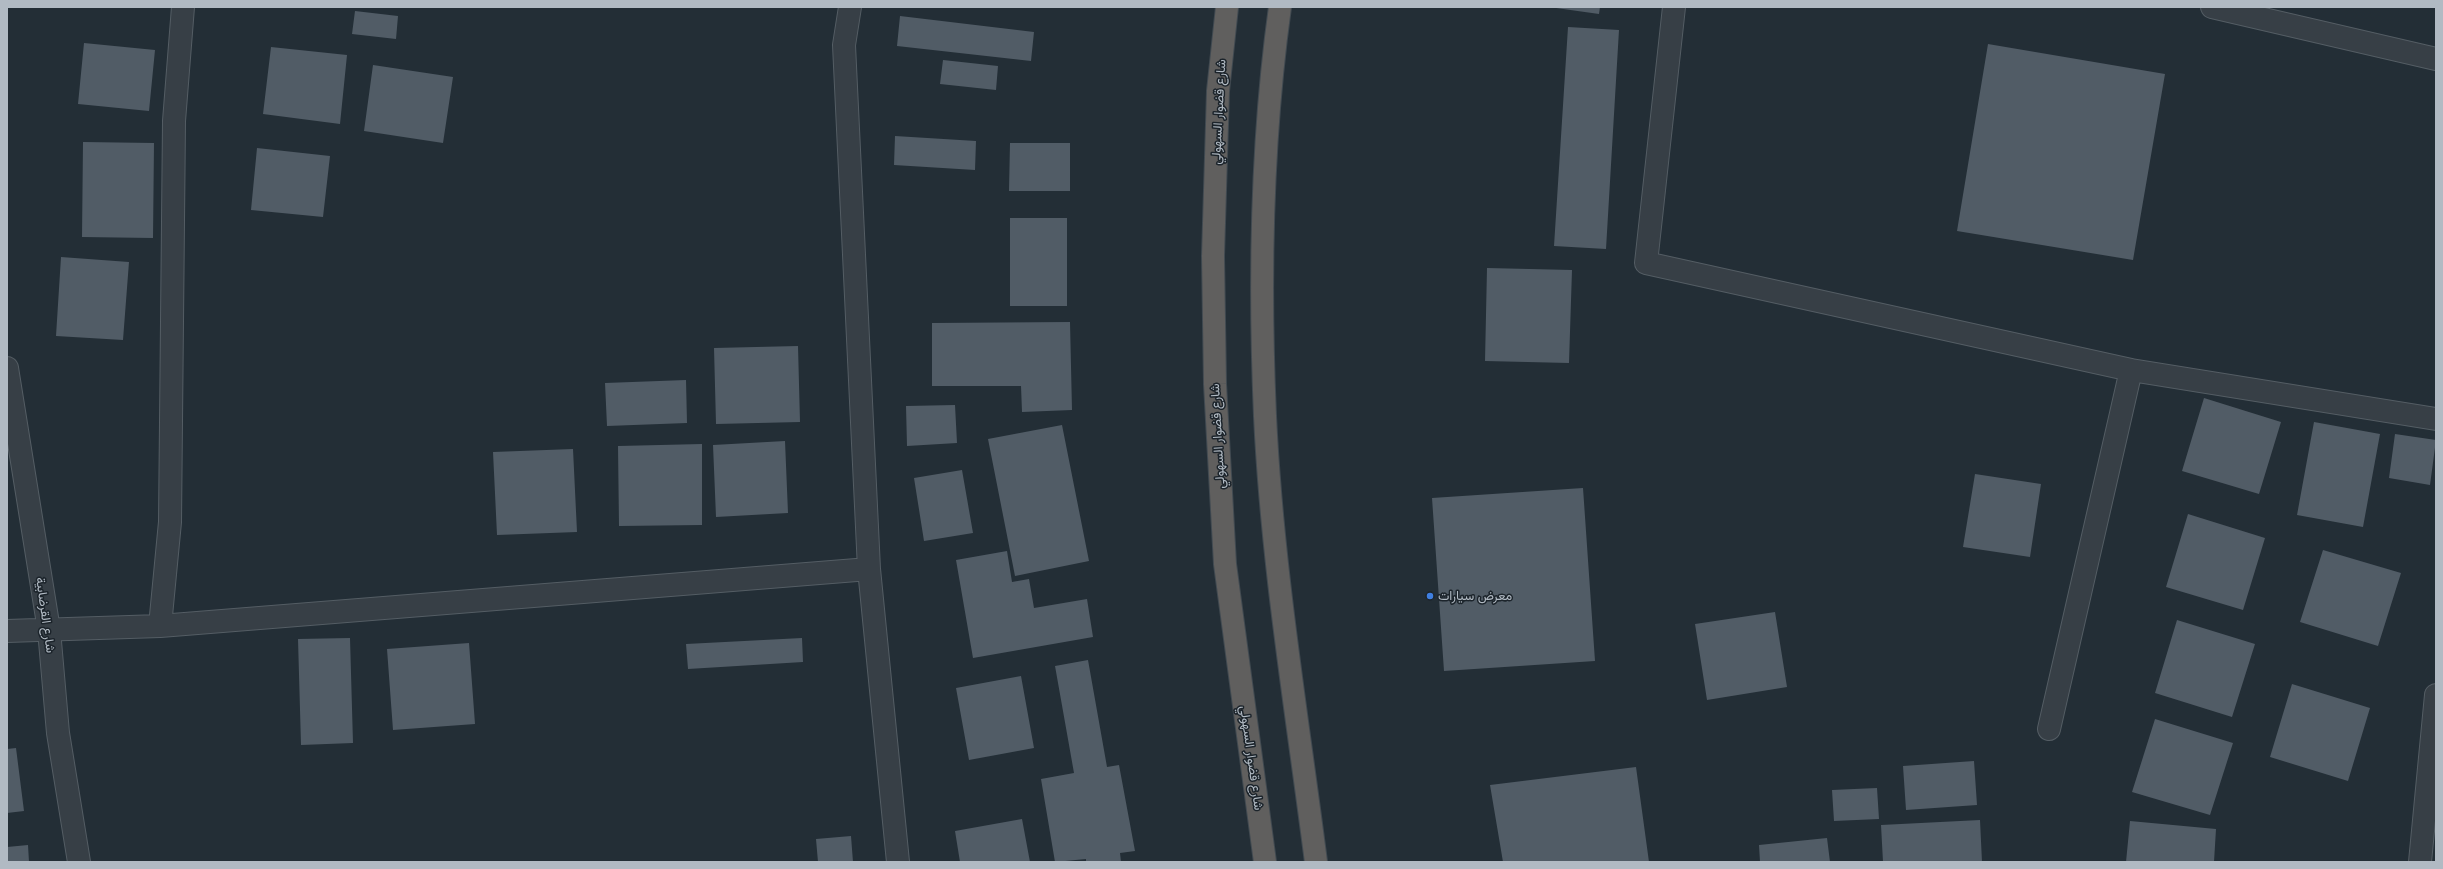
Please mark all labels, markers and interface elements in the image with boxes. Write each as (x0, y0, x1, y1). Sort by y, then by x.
street label: شارع قضوار السهولي (1208, 59, 1230, 165)
street label: شارع قضوار السهولي (1207, 383, 1229, 489)
street label: شارع القرضابية (32, 576, 58, 654)
place label: معرض سيارات (1438, 588, 1512, 604)
marker: معرض سيارات (1425, 591, 1435, 601)
street label: شارع قضوار السهولي (1236, 705, 1266, 811)

